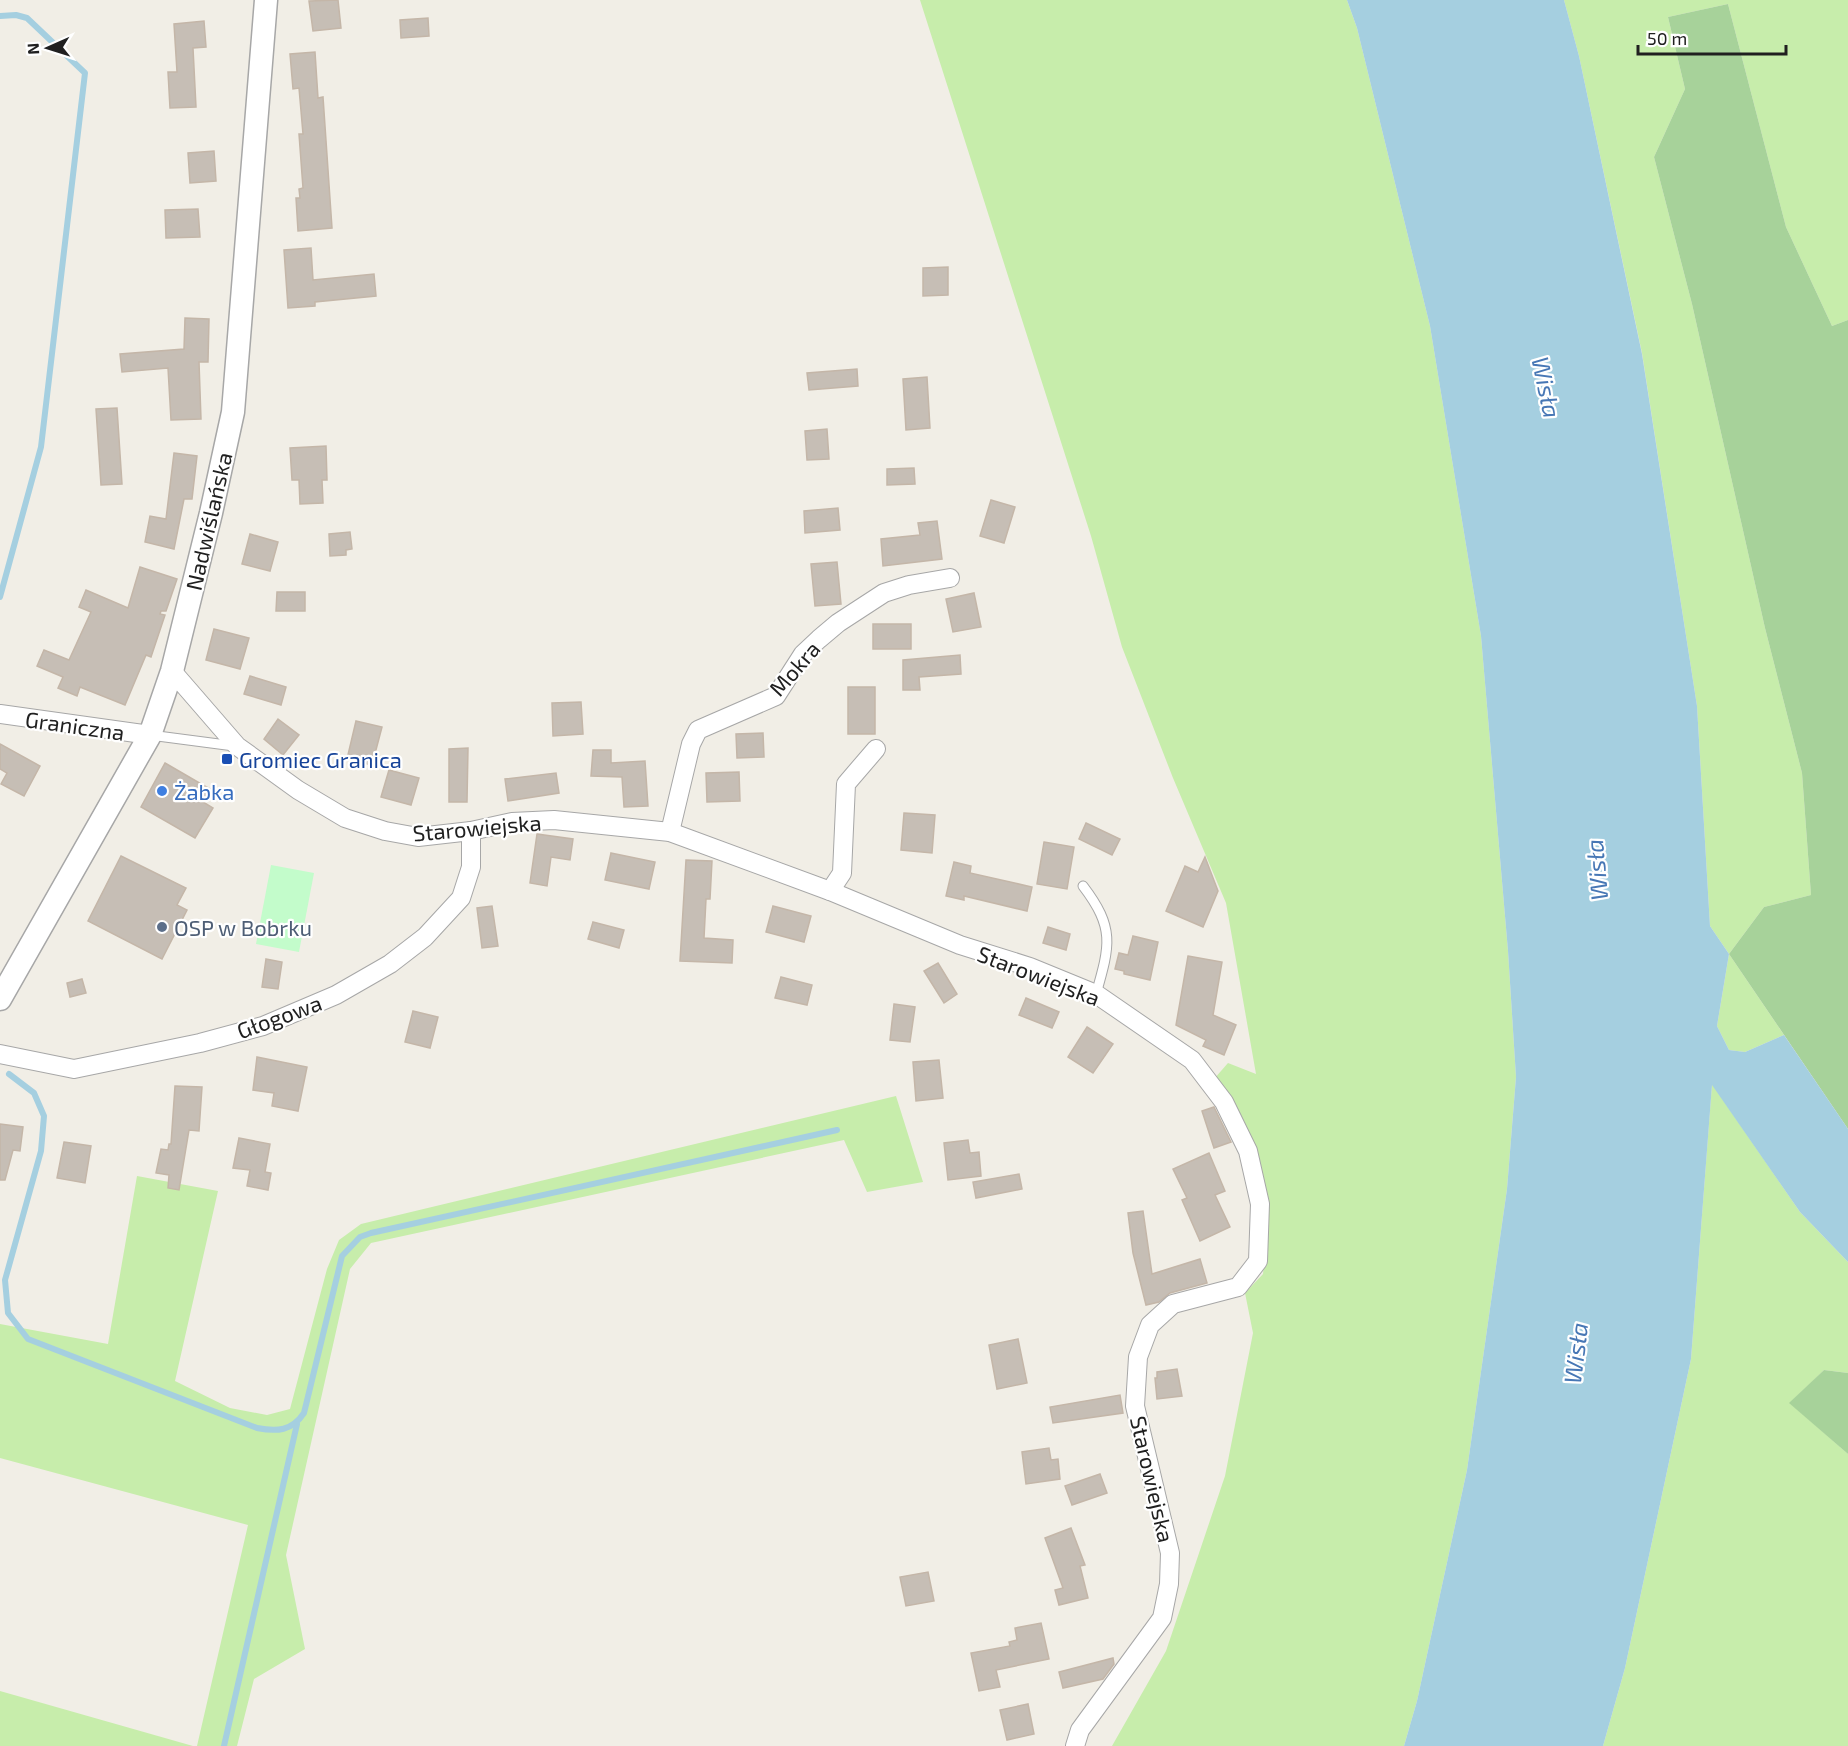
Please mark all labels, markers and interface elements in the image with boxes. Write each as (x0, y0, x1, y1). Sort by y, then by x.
north arrow (18, 18, 78, 78)
scale bar (1638, 18, 1786, 56)
text: 50 m (1647, 27, 1687, 49)
text: N (23, 43, 42, 55)
water label: Wisła (1526, 354, 1568, 420)
street label: Nadwiślańska (179, 449, 237, 593)
street label: Mokra (763, 635, 825, 701)
street label: Graniczna (24, 705, 126, 745)
place label: Gromiec Granica (239, 746, 402, 772)
marker: Gromiec Granica (220, 752, 234, 766)
place label: Żabka (174, 778, 234, 804)
marker: Żabka (155, 784, 169, 798)
street label: Starowiejska (412, 808, 542, 847)
water label: Wisła (1579, 838, 1613, 902)
place label: OSP w Bobrku (174, 914, 312, 940)
marker: OSP w Bobrku (155, 920, 169, 934)
street label: Starowiejska (974, 940, 1104, 1011)
street label: Głogowa (233, 989, 325, 1043)
water label: Wisła (1557, 1321, 1593, 1385)
street label: Starowiejska (1125, 1413, 1180, 1545)

